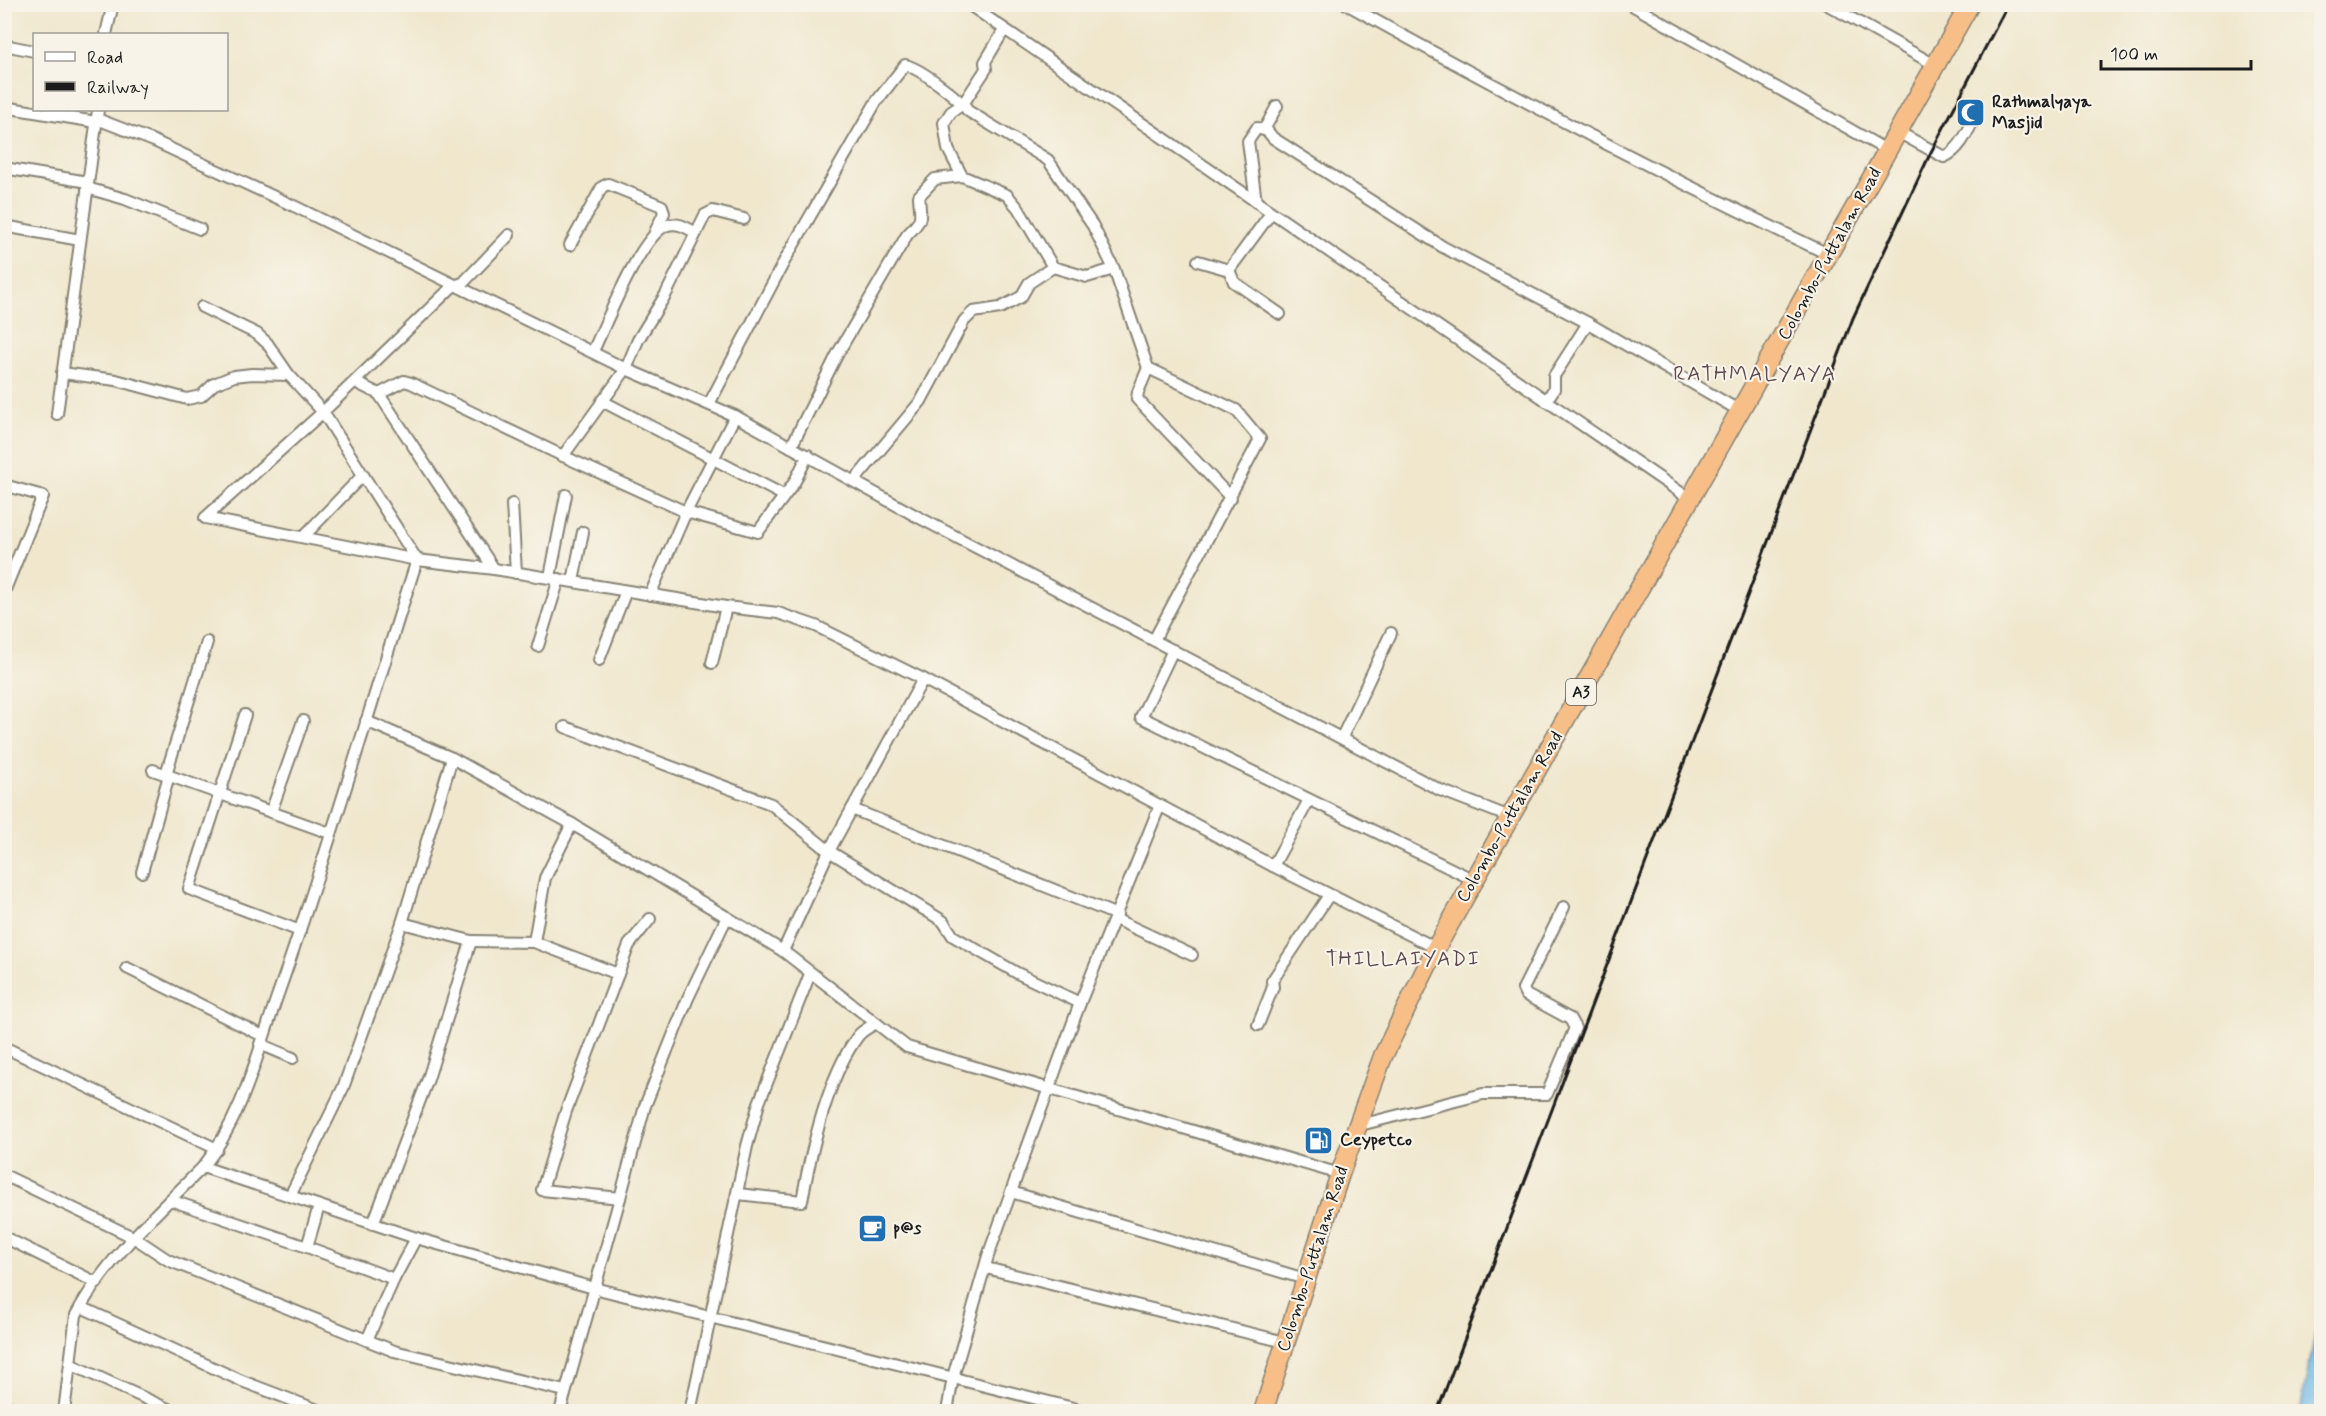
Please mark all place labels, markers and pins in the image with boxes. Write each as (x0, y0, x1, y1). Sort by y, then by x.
place label: Rathmalyaya Masjid (1992, 90, 2093, 135)
mosque icon: Rathmalyaya Masjid (1955, 96, 1987, 128)
fuel station icon: Ceypetco (1303, 1124, 1335, 1156)
place label: Ceypetco (1340, 1128, 1412, 1152)
cafe icon: p@s (856, 1212, 888, 1244)
place label: p@s (893, 1216, 921, 1240)

